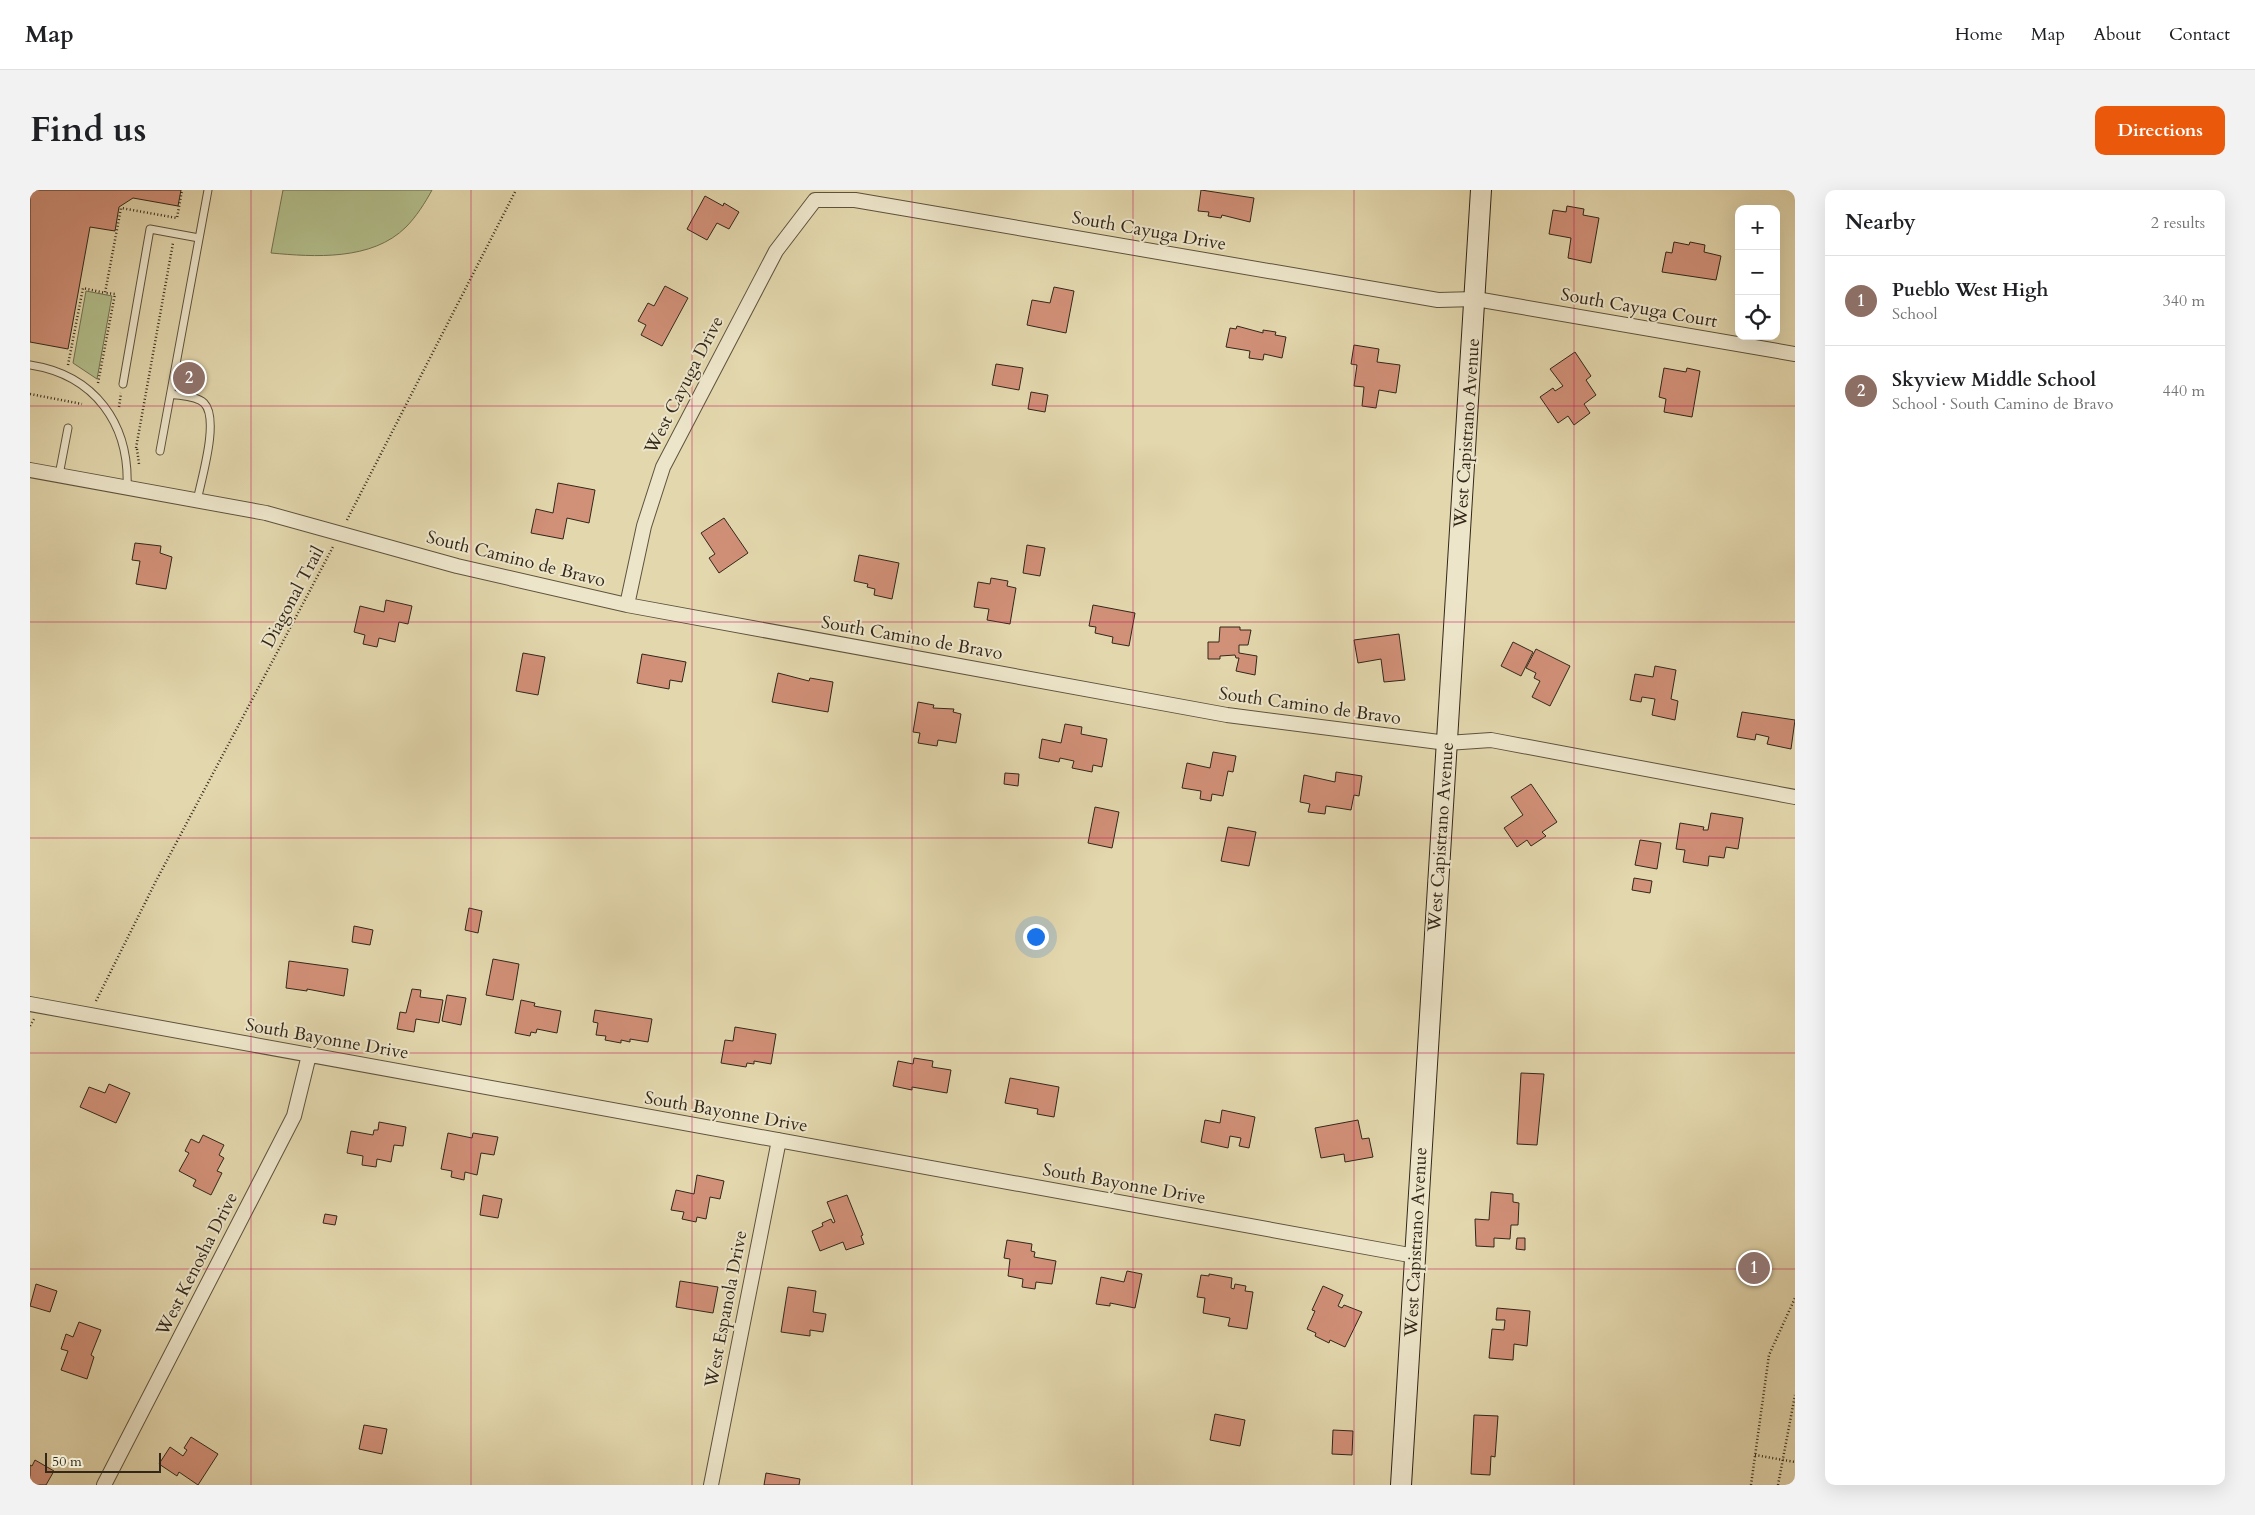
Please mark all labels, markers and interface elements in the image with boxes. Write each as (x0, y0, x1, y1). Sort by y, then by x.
text: Map (25, 18, 74, 51)
text: Home (1955, 22, 2003, 47)
text: Map (2031, 22, 2065, 47)
text: About (2093, 22, 2141, 47)
text: Contact (2169, 22, 2230, 47)
text: Find us (30, 106, 146, 154)
button: Directions (2095, 106, 2225, 155)
street label: South Cayuga Drive (1070, 205, 1228, 257)
map controls (1735, 205, 1780, 340)
button: + (1735, 205, 1780, 250)
text: Nearby (1845, 208, 1916, 237)
text: 2 results (2151, 212, 2205, 234)
button: − (1735, 250, 1780, 295)
text: Pueblo West High (1892, 277, 2048, 303)
street label: South Cayuga Court (1559, 282, 1719, 334)
text: 1 (1857, 290, 1865, 312)
text: 340 m (2163, 290, 2205, 312)
button: locate (1735, 295, 1780, 340)
text: School (1892, 303, 1937, 325)
street label: West Cayuga Drive (638, 312, 730, 459)
street label: West Capistrano Avenue (1448, 337, 1486, 530)
pin: 2 (173, 359, 205, 397)
text: Skyview Middle School (1892, 367, 2096, 393)
text: 2 (1857, 380, 1865, 402)
text: 440 m (2163, 380, 2205, 402)
text: School · South Camino de Bravo (1892, 393, 2113, 415)
street label: South Camino de Bravo (424, 525, 608, 593)
street label: Diagonal Trail (256, 541, 330, 652)
street label: South Camino de Bravo (819, 610, 1005, 666)
street label: South Camino de Bravo (1217, 681, 1403, 731)
street label: West Capistrano Avenue (1422, 741, 1460, 934)
your location (1023, 924, 1049, 950)
street label: South Bayonne Drive (243, 1012, 411, 1066)
street label: South Bayonne Drive (642, 1085, 810, 1139)
street label: West Capistrano Avenue (1398, 1146, 1433, 1339)
street label: South Bayonne Drive (1040, 1157, 1208, 1211)
street label: West Kenosha Drive (150, 1188, 244, 1341)
street label: West Espanola Drive (698, 1228, 754, 1391)
pin: 1 (1738, 1249, 1770, 1287)
scale bar (45, 1450, 161, 1473)
text: 50 m (52, 1452, 82, 1471)

